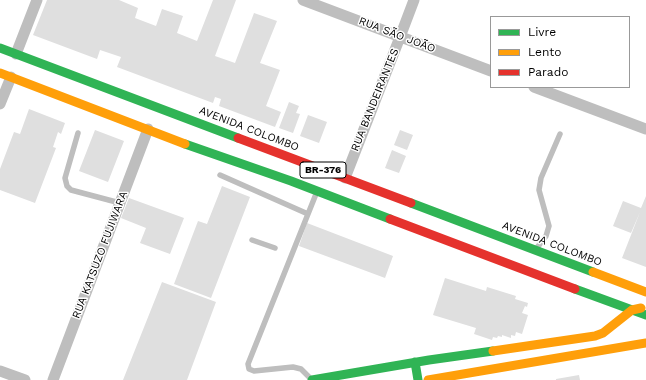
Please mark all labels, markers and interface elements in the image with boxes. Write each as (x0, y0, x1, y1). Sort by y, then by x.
street label: RUA SÃO JOÃO (357, 14, 437, 56)
legend (490, 16, 630, 88)
text: Livre (528, 25, 556, 39)
text: Lento (528, 45, 562, 59)
street label: RUA BANDEIRANTES (348, 47, 402, 153)
text: Parado (528, 65, 568, 79)
street label: AVENIDA COLOMBO (197, 104, 301, 154)
road number: BR-376 (300, 162, 346, 178)
street label: RUA KATSUZO FUJIWARA (70, 190, 130, 320)
street label: AVENIDA COLOMBO (500, 219, 604, 269)

